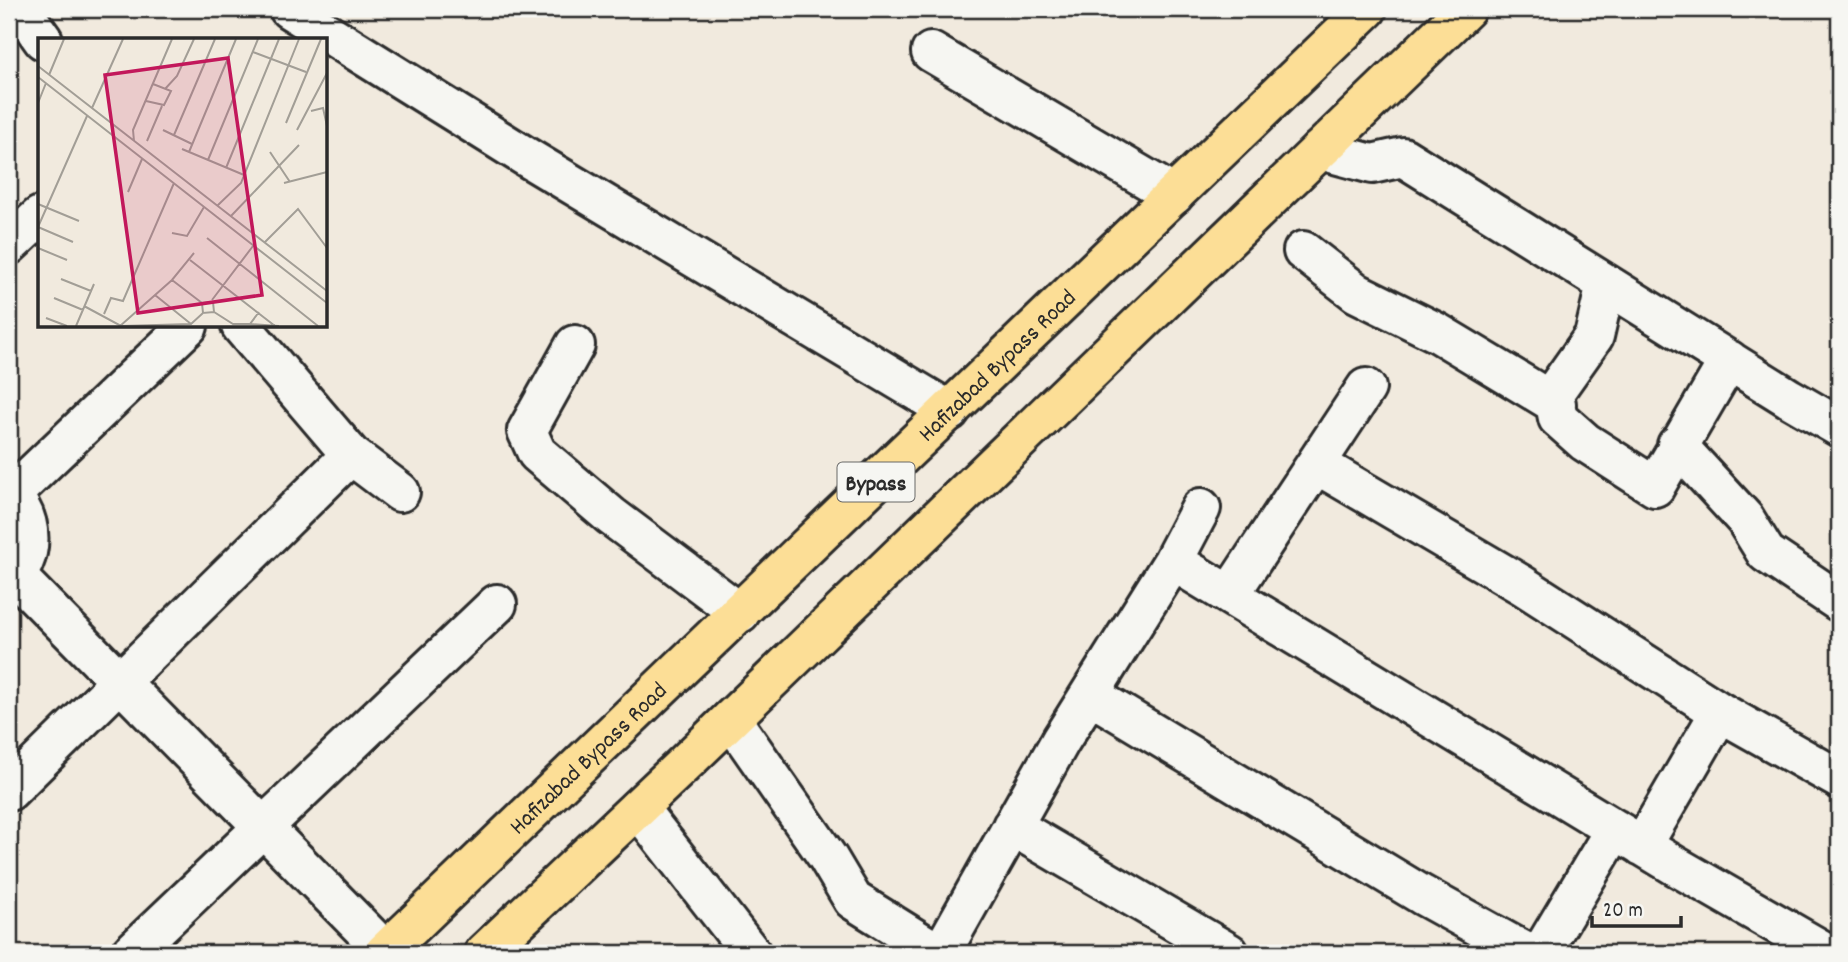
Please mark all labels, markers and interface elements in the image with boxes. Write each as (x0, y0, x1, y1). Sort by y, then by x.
inset map (38, 38, 327, 327)
street label: Hafizabad Bypass Road (912, 283, 1085, 451)
road number: Bypass (838, 462, 914, 502)
street label: Hafizabad Bypass Road (503, 676, 676, 844)
scale bar (1592, 885, 1682, 929)
text: 20 m (1603, 897, 1643, 927)

